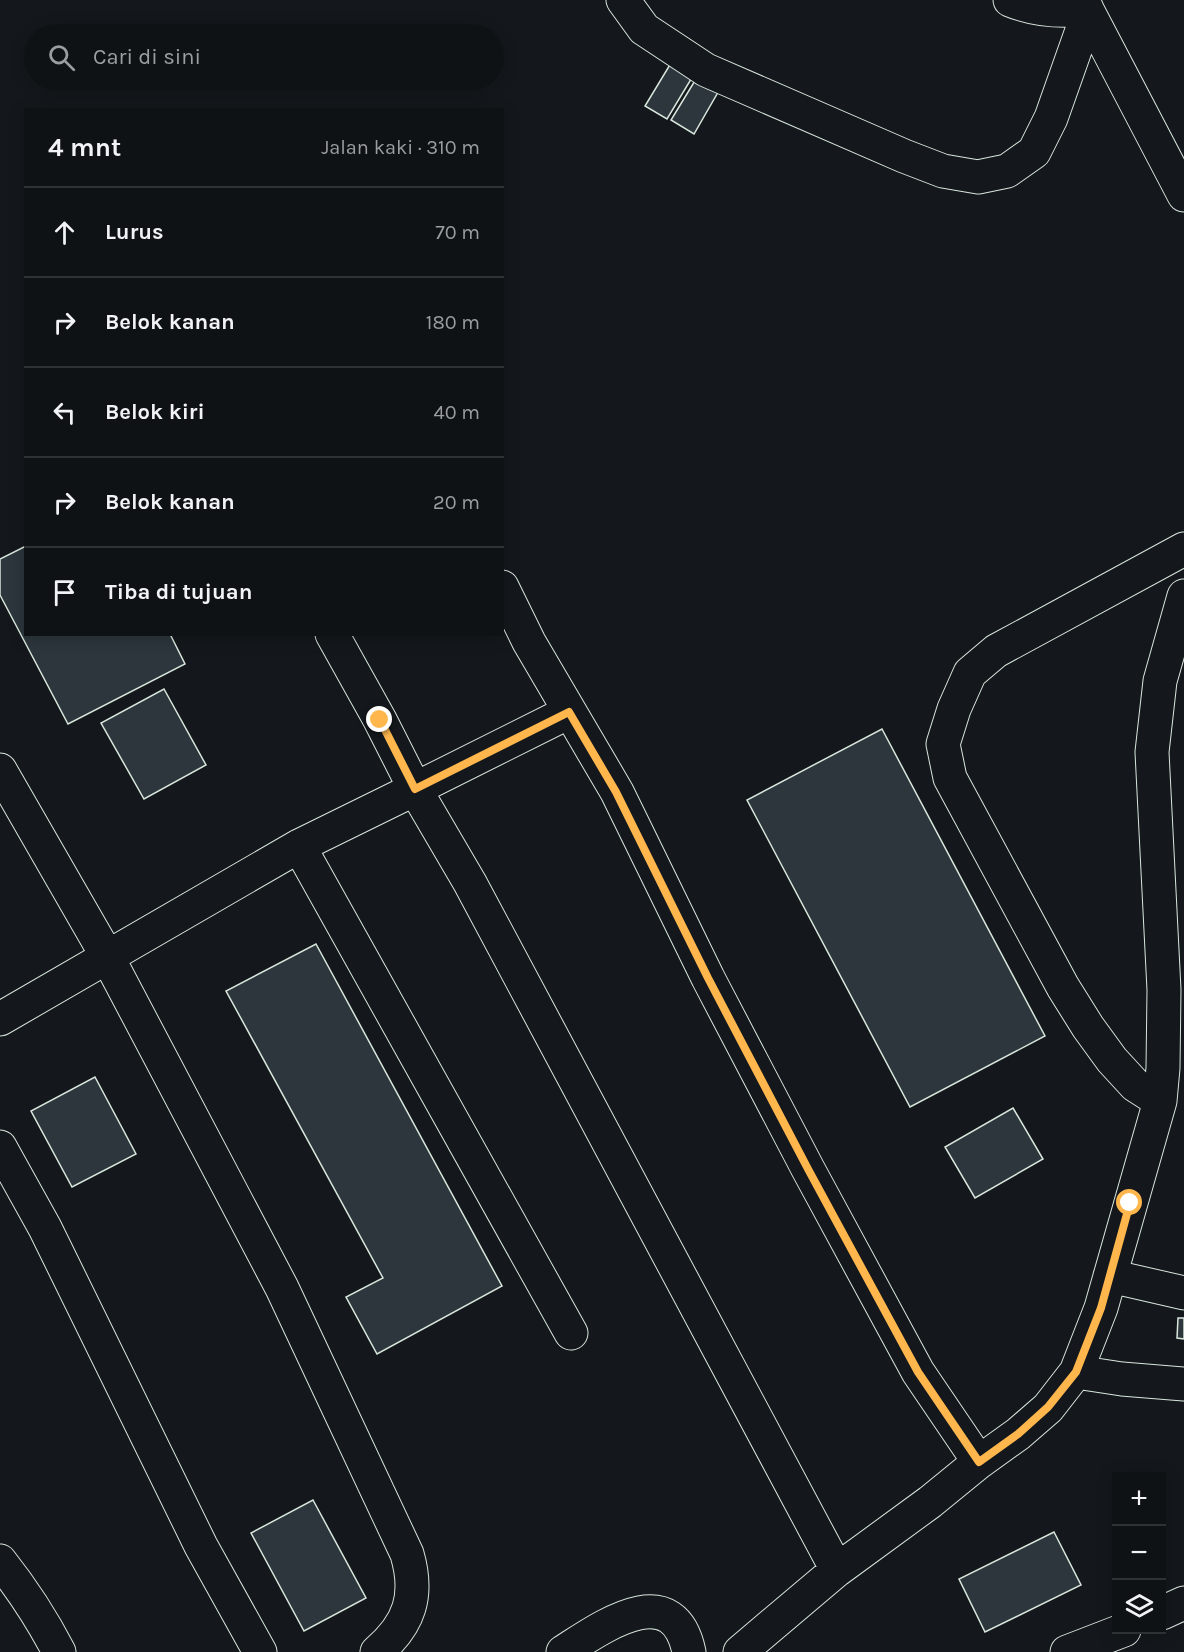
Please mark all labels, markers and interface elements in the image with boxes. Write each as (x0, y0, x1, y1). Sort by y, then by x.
search box (24, 24, 504, 90)
icon: search (45, 41, 78, 74)
text: Cari di sini (93, 44, 201, 70)
text: 4 mnt (48, 132, 121, 163)
text: Jalan kaki · 310 m (321, 136, 480, 159)
icon: ahead (48, 216, 81, 249)
text: Lurus (105, 219, 164, 245)
text: 70 m (435, 221, 480, 244)
icon: right (48, 306, 81, 339)
text: Belok kanan (105, 309, 235, 335)
text: 180 m (426, 311, 480, 334)
icon: left (48, 396, 81, 429)
text: Belok kiri (105, 399, 205, 425)
text: 40 m (434, 401, 480, 424)
icon: right (48, 486, 81, 519)
text: Belok kanan (105, 489, 235, 515)
text: 20 m (433, 491, 480, 514)
icon: arrive (48, 576, 81, 609)
text: Tiba di tujuan (105, 579, 252, 605)
route end (366, 706, 392, 732)
route start (1116, 1189, 1142, 1215)
map controls (1112, 1472, 1166, 1634)
button: + (1112, 1472, 1166, 1526)
button: − (1112, 1526, 1166, 1580)
button: layers (1112, 1580, 1166, 1634)

